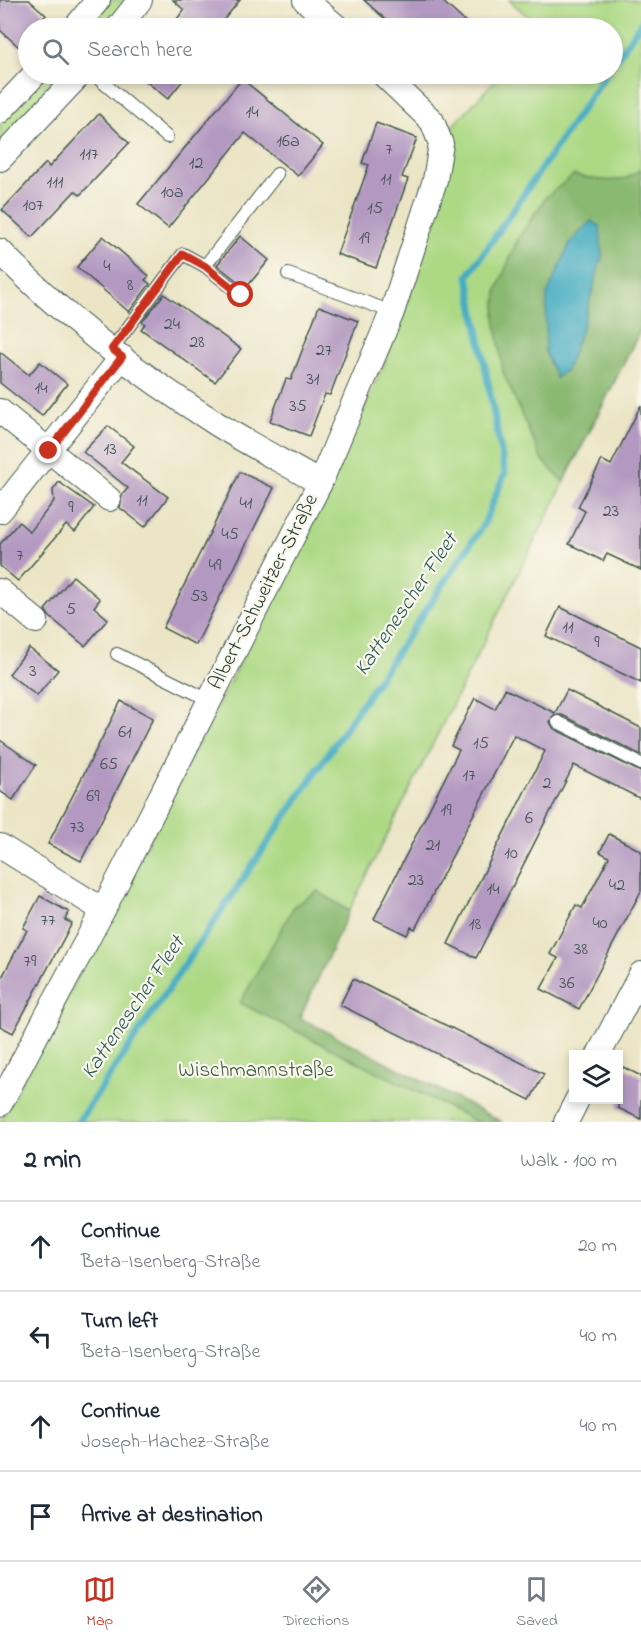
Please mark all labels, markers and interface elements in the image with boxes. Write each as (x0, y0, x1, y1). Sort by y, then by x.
search box (18, 18, 623, 84)
icon: search (39, 35, 72, 68)
text: Search here (87, 35, 192, 67)
house number: 14 (245, 100, 259, 126)
house number: 16a (276, 129, 300, 155)
house number: 7 (385, 137, 393, 163)
house number: 117 (80, 142, 99, 168)
house number: 12 (189, 151, 203, 177)
house number: 11 (380, 167, 392, 193)
house number: 111 (46, 170, 64, 196)
house number: 10a (160, 180, 184, 206)
house number: 107 (23, 193, 44, 219)
house number: 15 (367, 196, 383, 222)
house number: 19 (358, 226, 370, 252)
house number: 4 (103, 254, 111, 280)
house number: 8 (127, 273, 134, 299)
route start (227, 281, 253, 307)
house number: 24 (164, 312, 181, 338)
house number: 28 (189, 330, 205, 356)
house number: 27 (316, 338, 333, 364)
house number: 31 (306, 367, 320, 393)
house number: 14 (34, 376, 48, 402)
house number: 35 (289, 394, 307, 420)
route end (35, 437, 61, 463)
house number: 13 (103, 437, 117, 463)
house number: 11 (136, 488, 148, 514)
street label: Albert-Schweitzer-Straße (201, 488, 327, 695)
house number: 41 (239, 491, 253, 517)
house number: 9 (68, 495, 74, 521)
house number: 23 (603, 499, 619, 525)
house number: 45 (221, 522, 239, 548)
water label: Kattenescher Fleet (347, 525, 468, 683)
house number: 7 (16, 543, 24, 569)
house number: 49 (209, 553, 222, 579)
house number: 53 (190, 584, 208, 610)
house number: 5 (66, 597, 76, 623)
house number: 11 (562, 615, 574, 641)
house number: 9 (594, 630, 600, 656)
house number: 3 (29, 659, 37, 685)
house number: 61 (118, 720, 132, 746)
house number: 15 (473, 731, 489, 757)
house number: 65 (100, 752, 118, 778)
house number: 17 (462, 763, 476, 789)
house number: 2 (543, 771, 552, 797)
house number: 69 (86, 784, 100, 810)
house number: 19 (440, 798, 452, 824)
house number: 6 (525, 806, 533, 832)
house number: 73 (70, 815, 84, 841)
house number: 21 (426, 833, 441, 859)
house number: 10 (504, 841, 518, 867)
house number: 23 (408, 868, 424, 894)
house number: 42 (609, 873, 625, 899)
house number: 14 (486, 877, 500, 903)
house number: 77 (41, 908, 56, 934)
house number: 40 (592, 911, 608, 937)
house number: 18 (469, 912, 481, 938)
water label: Kattenescher Fleet (74, 928, 195, 1086)
house number: 38 (574, 937, 588, 963)
house number: 79 (24, 949, 37, 975)
house number: 36 (559, 971, 575, 997)
map controls (569, 1050, 623, 1104)
button: layers (569, 1050, 623, 1104)
park label: Wischmannstraße (178, 1056, 334, 1086)
text: 2 min (24, 1142, 81, 1180)
text: Walk · 100 m (520, 1147, 617, 1176)
text: Continue (81, 1216, 160, 1248)
icon: ahead (24, 1230, 57, 1263)
text: 20 m (578, 1232, 617, 1261)
text: Beta-Isenberg-Straße (81, 1248, 260, 1277)
text: Turn left (81, 1306, 158, 1338)
icon: left (24, 1320, 57, 1353)
text: 40 m (580, 1322, 617, 1351)
text: Beta-Isenberg-Straße (81, 1338, 260, 1367)
text: Continue (81, 1396, 160, 1428)
icon: ahead (24, 1410, 57, 1443)
text: 40 m (580, 1412, 617, 1441)
text: Joseph-Hachez-Straße (81, 1428, 269, 1457)
icon: arrive (24, 1500, 57, 1533)
text: Arrive at destination (81, 1500, 263, 1532)
tab: Map (83, 1573, 116, 1633)
tab: Directions (283, 1573, 349, 1633)
tab: Saved (516, 1573, 558, 1633)

